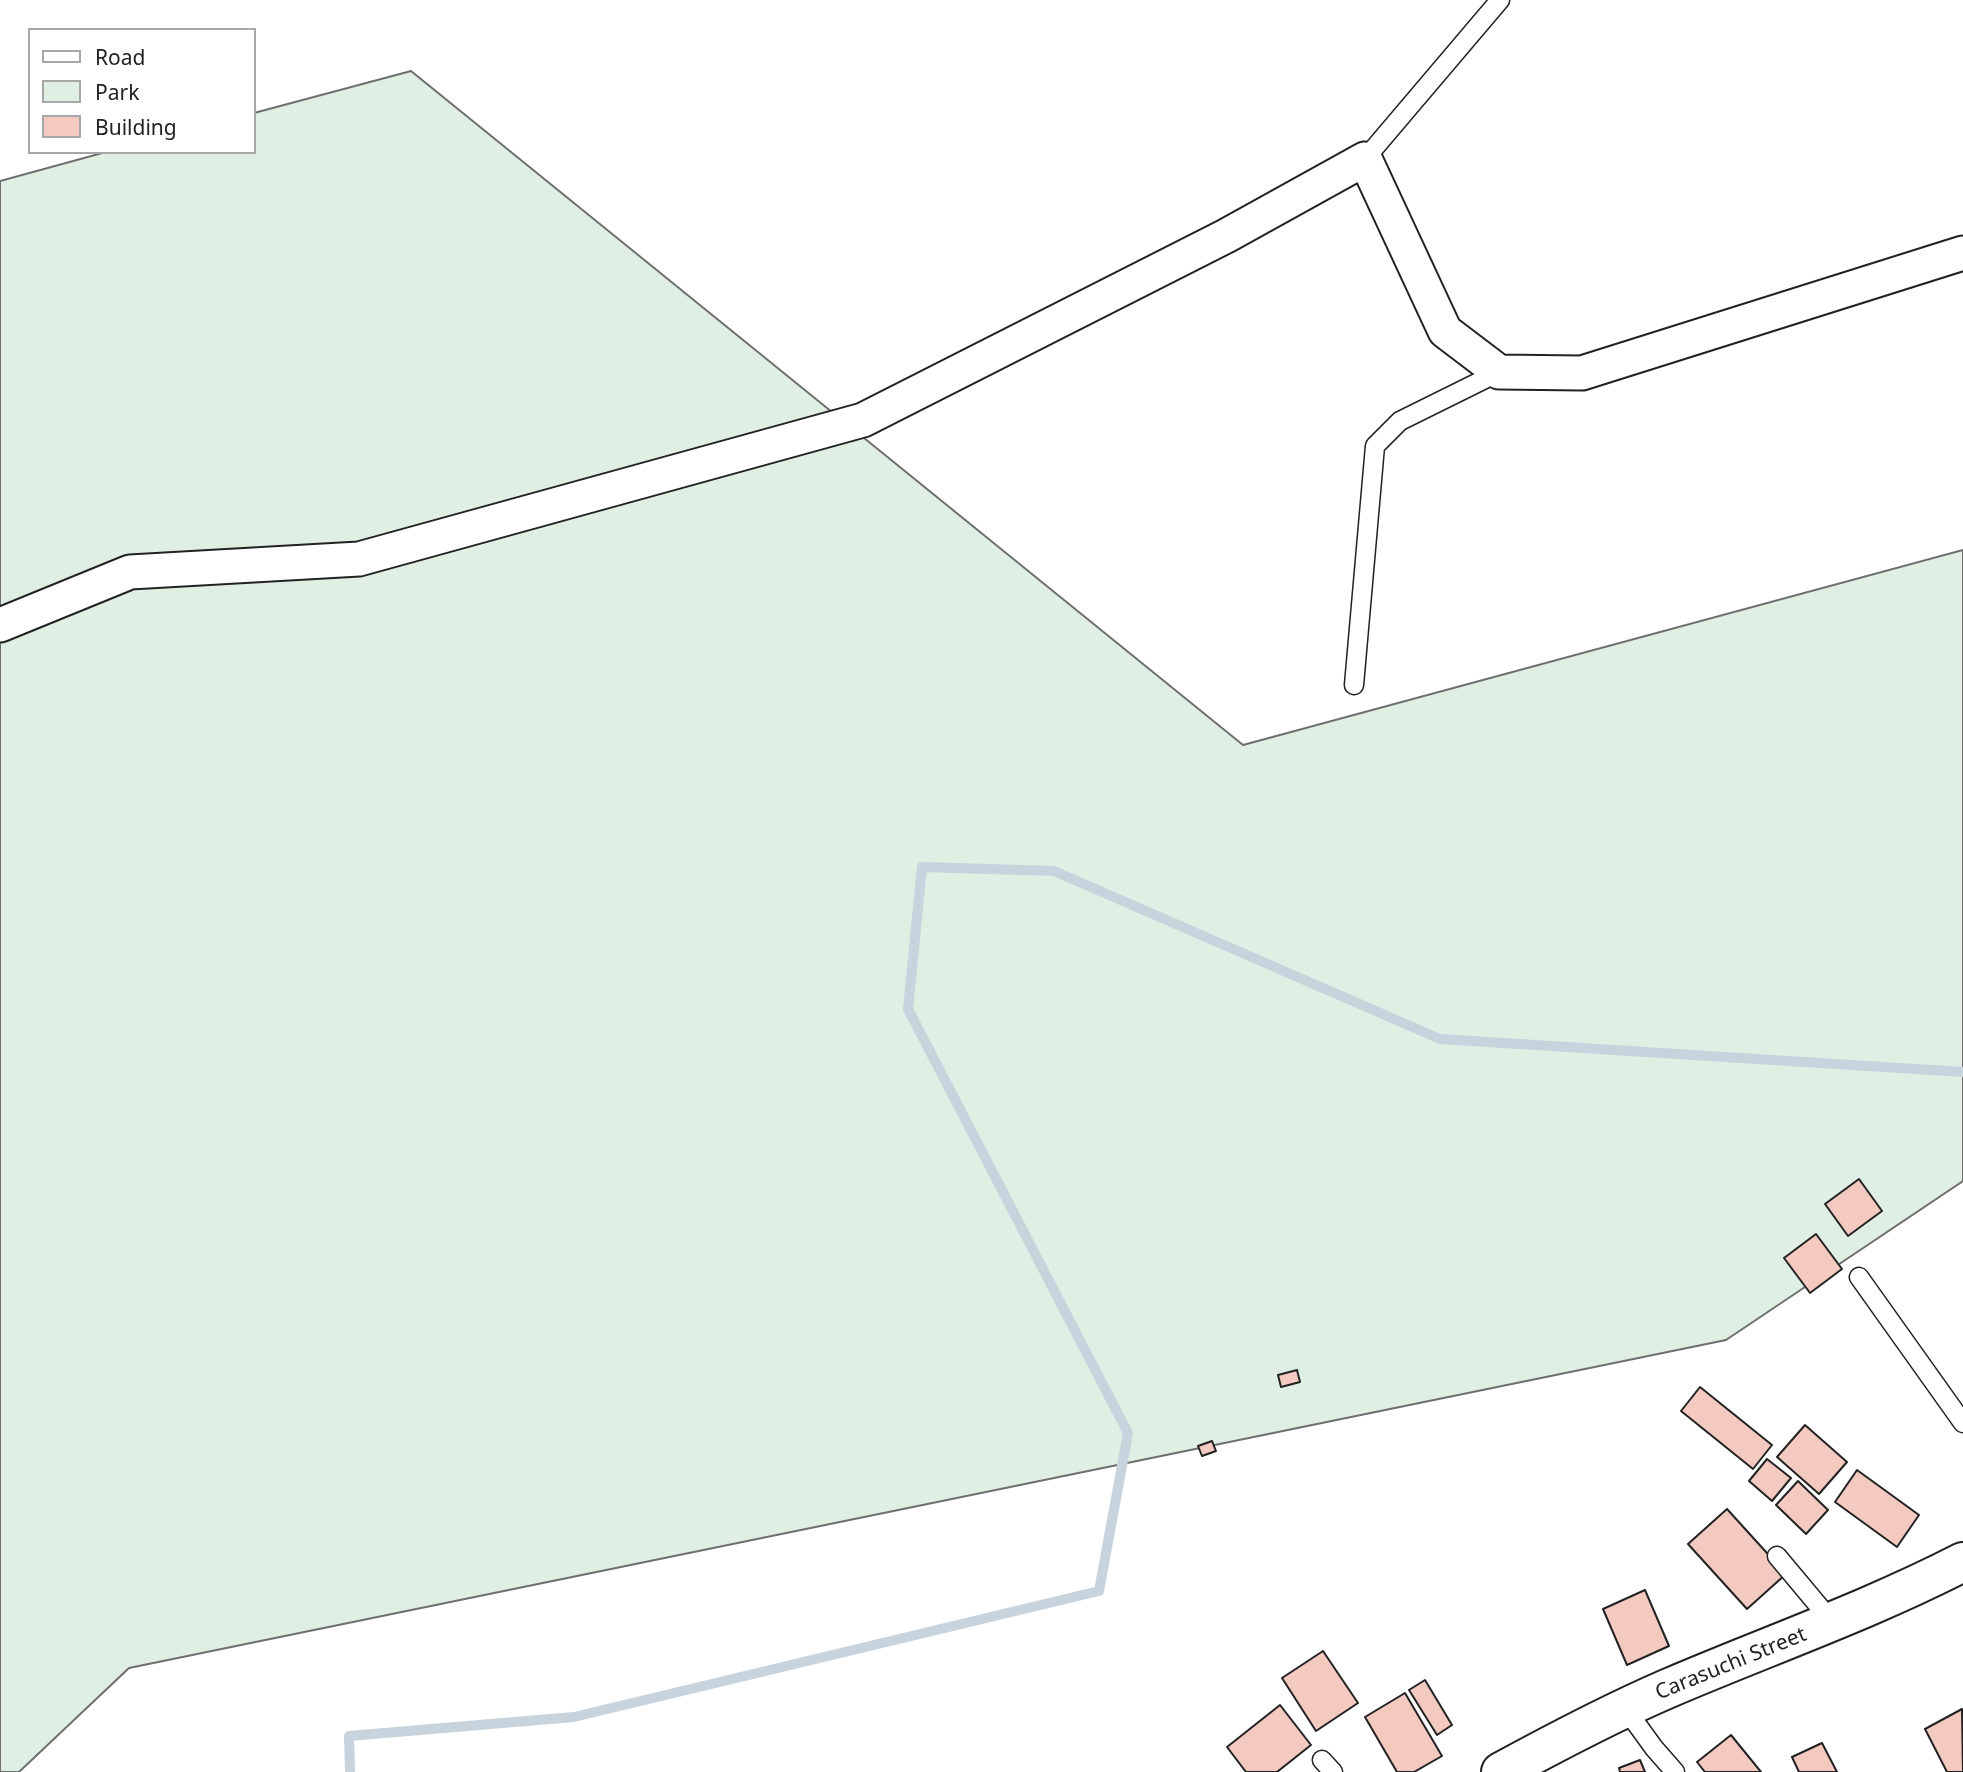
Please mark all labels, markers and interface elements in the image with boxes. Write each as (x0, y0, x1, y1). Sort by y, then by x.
legend (28, 28, 256, 154)
text: Road (95, 43, 145, 71)
text: Park (95, 78, 139, 106)
text: Building (95, 113, 177, 141)
street label: Carasuchi Street (1652, 1622, 1810, 1706)

